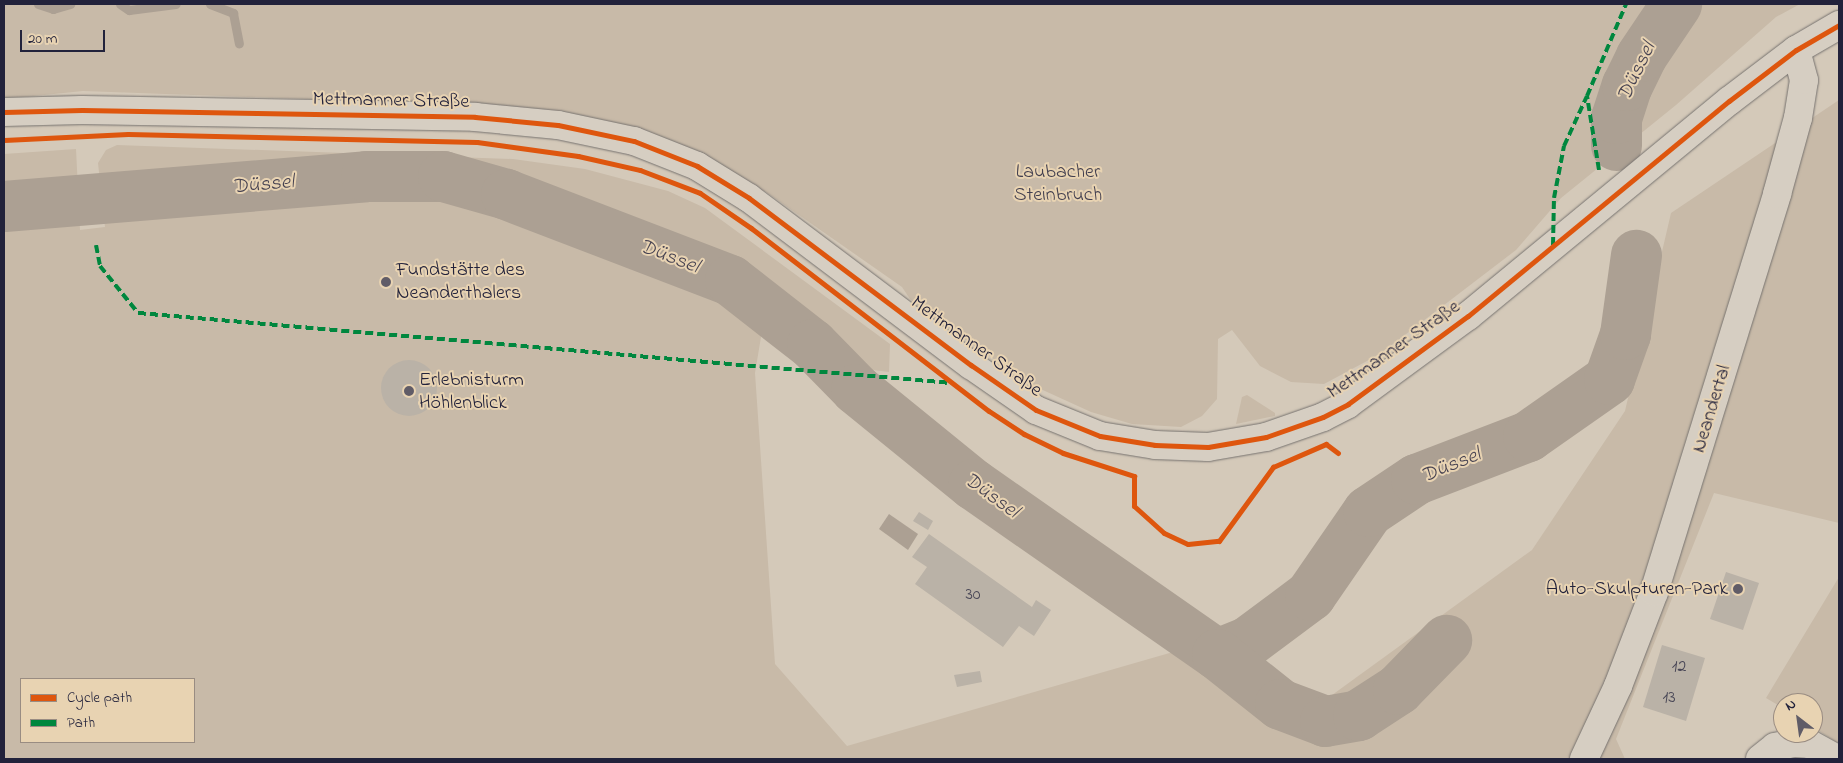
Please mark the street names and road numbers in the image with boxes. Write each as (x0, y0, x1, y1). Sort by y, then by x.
street label: Mettmanner Straße (312, 88, 470, 114)
street label: Mettmanner Straße (906, 291, 1046, 403)
street label: Mettmanner Straße (1323, 295, 1465, 405)
street label: Neandertal (1687, 362, 1737, 456)

